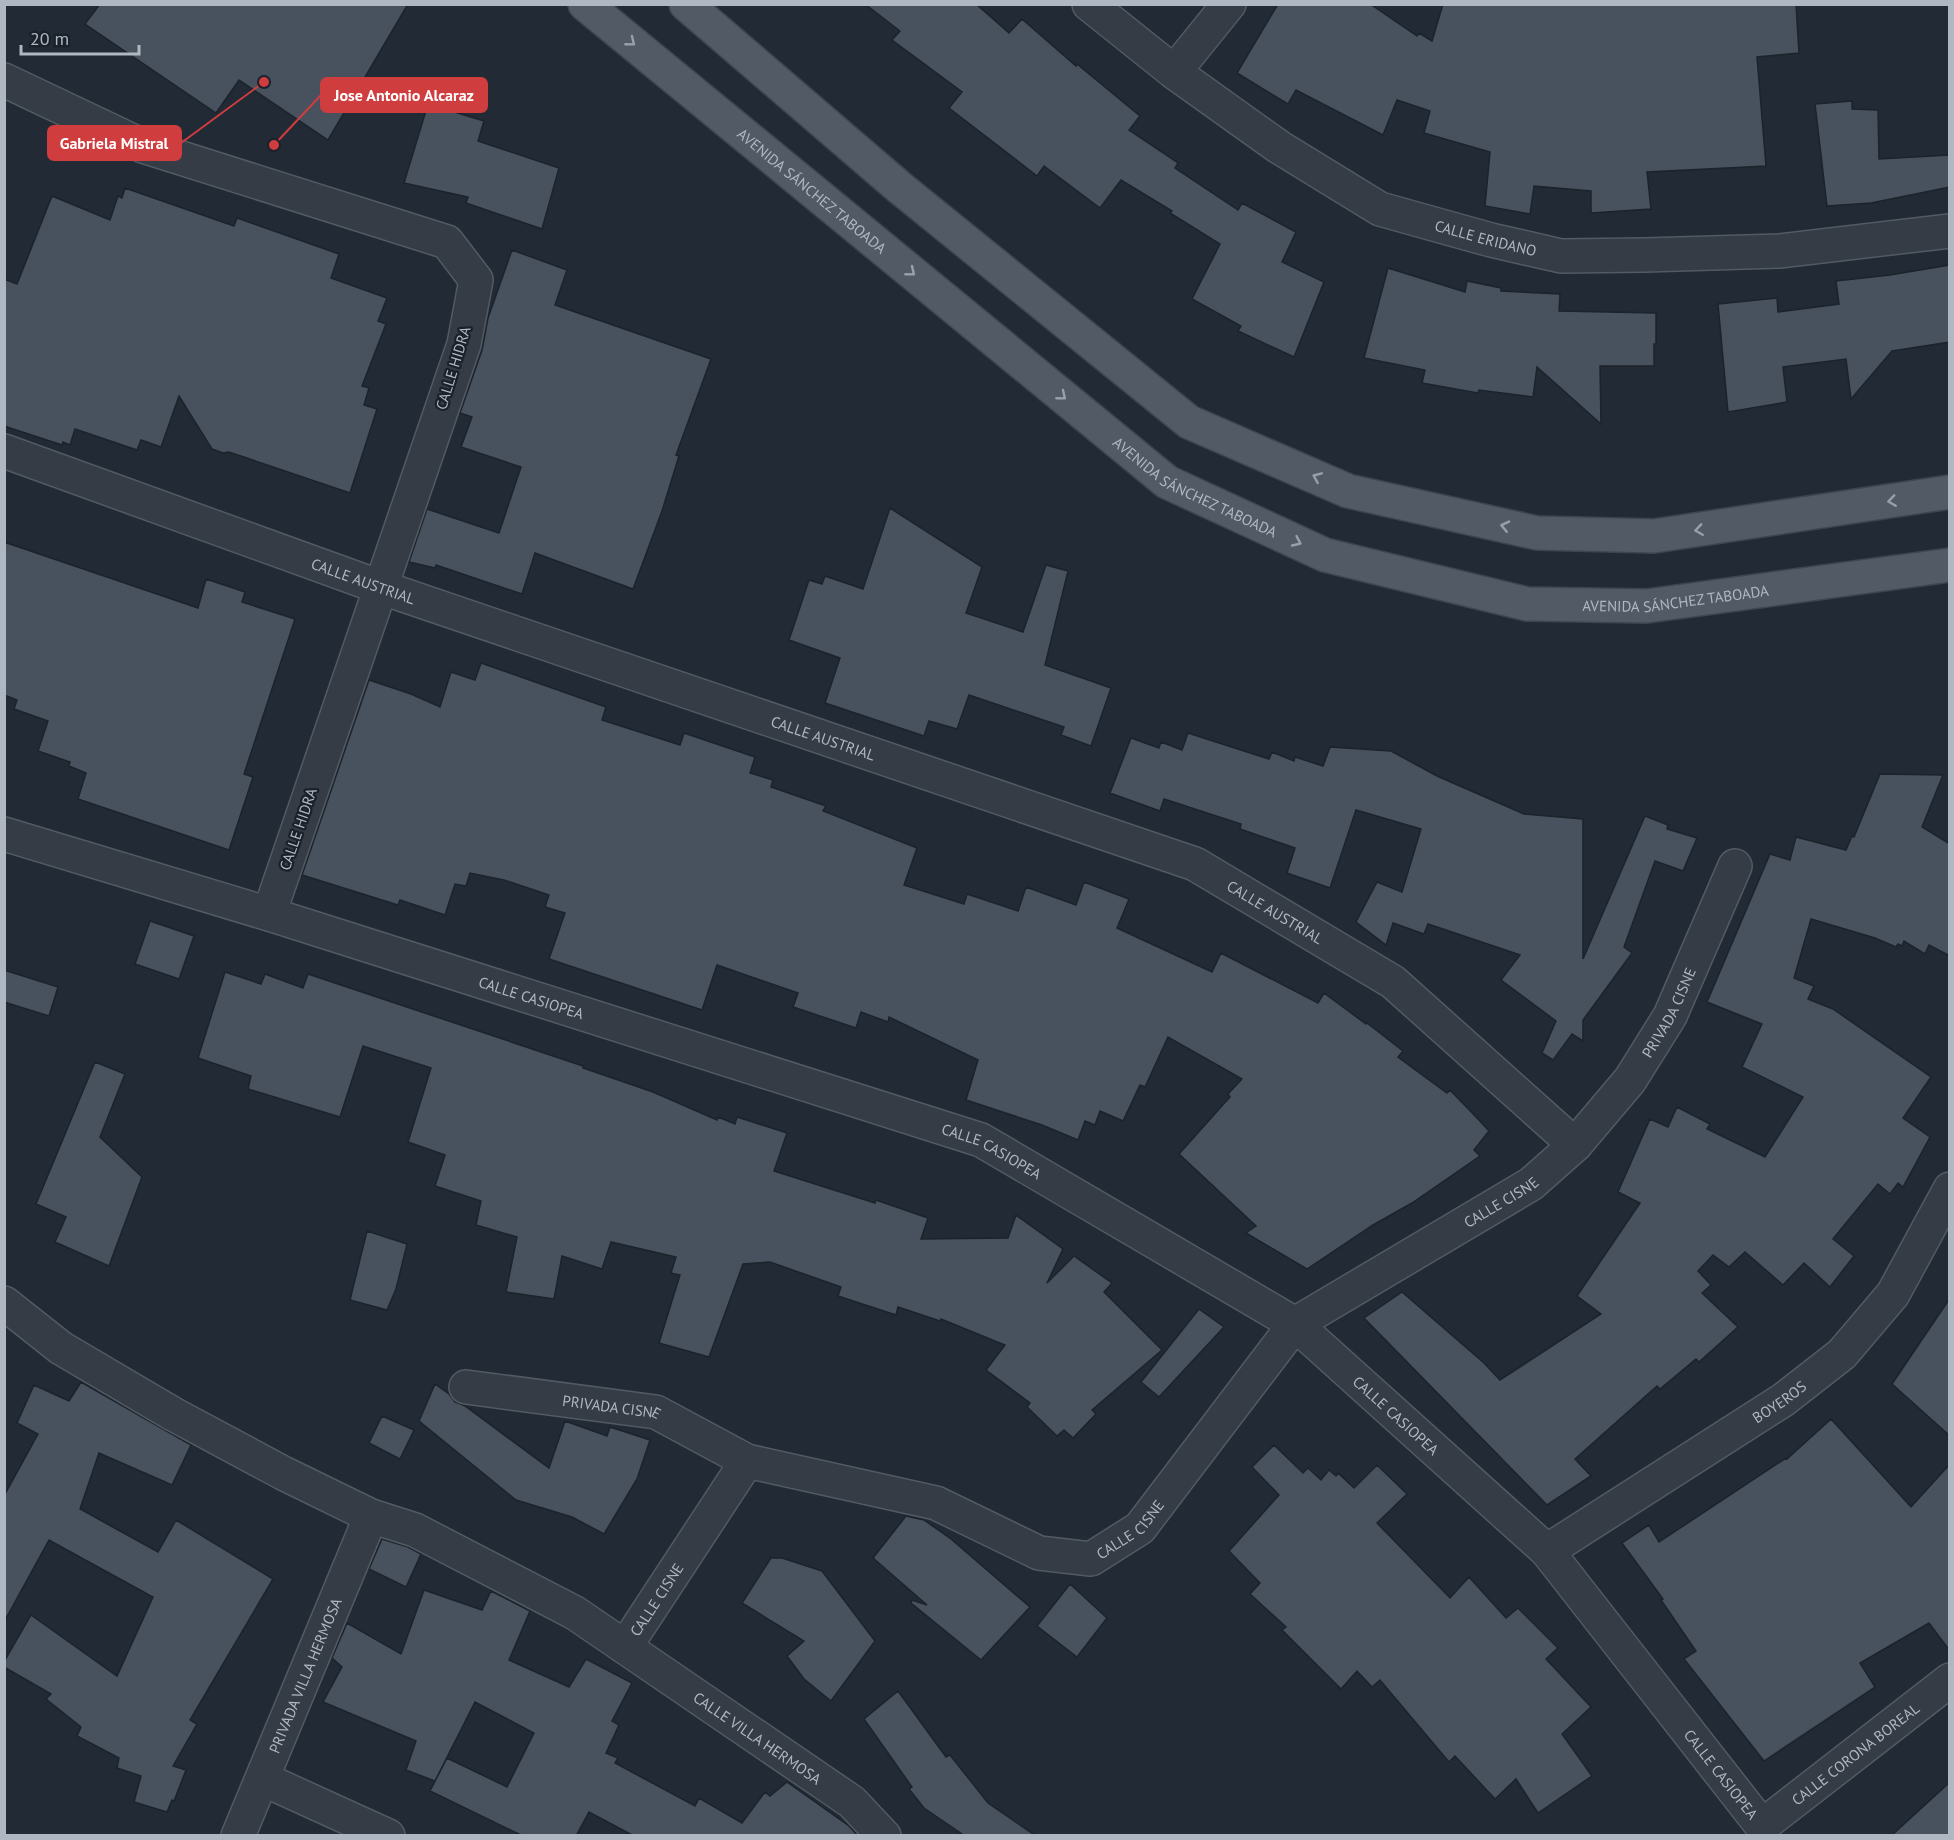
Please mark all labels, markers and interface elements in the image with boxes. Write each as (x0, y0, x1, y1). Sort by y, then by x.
scale bar (21, 18, 140, 56)
text: 20 m (30, 27, 69, 50)
one-way arrow (624, 34, 635, 45)
callout: Jose Antonio Alcaraz (321, 78, 487, 112)
text: Jose Antonio Alcaraz (333, 85, 474, 105)
street label: AVENIDA SÁNCHEZ TABOADA (734, 124, 891, 257)
callout: Gabriela Mistral (48, 126, 181, 160)
text: Gabriela Mistral (60, 133, 169, 153)
street label: CALLE ERIDANO (1433, 215, 1539, 260)
one-way arrow (904, 265, 915, 276)
street label: CALLE HIDRA (431, 324, 475, 412)
one-way arrow (1055, 388, 1066, 399)
street label: AVENIDA SÁNCHEZ TABOADA (1109, 432, 1281, 541)
one-way arrow (1312, 472, 1323, 484)
one-way arrow (1887, 494, 1897, 507)
one-way arrow (1500, 520, 1510, 533)
one-way arrow (1694, 523, 1703, 535)
one-way arrow (1290, 535, 1301, 547)
street label: CALLE AUSTRIAL (309, 554, 418, 608)
street label: AVENIDA SÁNCHEZ TABOADA (1582, 580, 1770, 616)
street label: CALLE AUSTRIAL (769, 711, 878, 764)
street label: CALLE HIDRA (275, 785, 321, 873)
street label: CALLE AUSTRIAL (1224, 876, 1327, 948)
street label: PRIVADA CISNE (1637, 964, 1699, 1061)
street label: CALLE CASIOPEA (476, 972, 586, 1023)
street label: CALLE CASIOPEA (940, 1119, 1045, 1183)
street label: CALLE CISNE (1460, 1172, 1542, 1231)
street label: CALLE CASIOPEA (1349, 1372, 1443, 1459)
street label: BOYEROS (1749, 1376, 1810, 1427)
street label: PRIVADA CISNE (561, 1390, 665, 1423)
street label: CALLE CISNE (1092, 1496, 1168, 1563)
street label: CALLE CISNE (625, 1559, 687, 1640)
street label: PRIVADA VILLA HERMOSA (264, 1595, 346, 1756)
street label: CALLE VILLA HERMOSA (690, 1687, 826, 1788)
street label: CALLE CORONA BOREAL (1788, 1698, 1923, 1809)
street label: CALLE CASIOPEA (1680, 1725, 1763, 1823)

